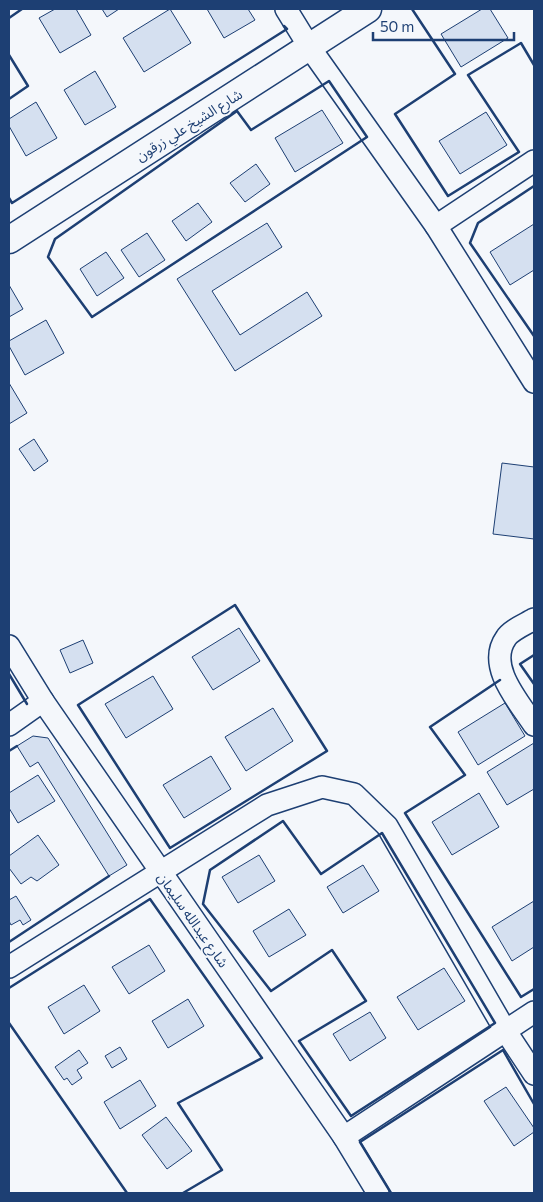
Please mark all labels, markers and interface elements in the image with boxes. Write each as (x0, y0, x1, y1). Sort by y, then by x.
scale bar (373, 10, 514, 42)
text: 50 m (380, 17, 414, 35)
street label: شارع الشيخ علي زرقون (132, 85, 247, 167)
street label: شارع عبدالله سليمان (152, 869, 233, 972)

